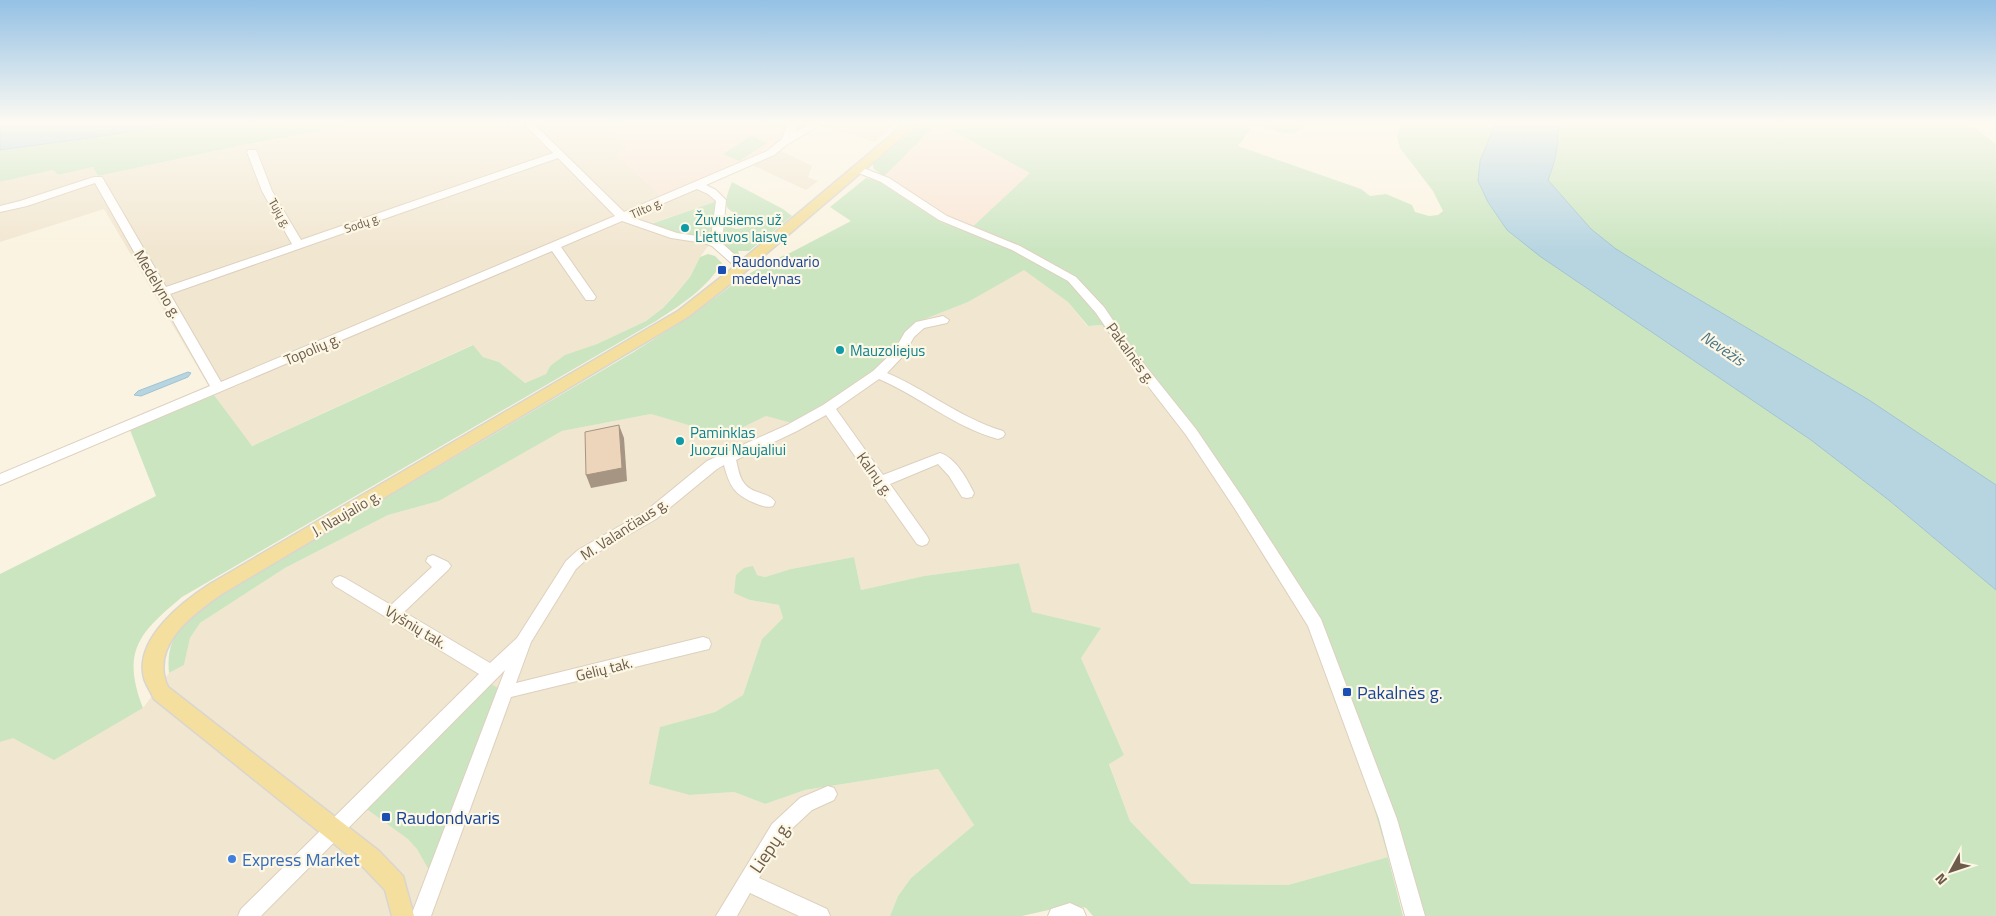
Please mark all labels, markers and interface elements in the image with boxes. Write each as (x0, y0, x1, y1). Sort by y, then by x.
street label: Tilto g. (627, 192, 665, 224)
street label: Tujų g. (264, 194, 296, 232)
street label: Sodų g. (341, 208, 383, 238)
place label: Žuvusiems už Lietuvos laisvę (695, 208, 787, 248)
marker: Žuvusiems už Lietuvos laisvę (679, 222, 691, 234)
street label: Medelyno g. (128, 245, 188, 323)
place label: Raudondvario medelynas (732, 250, 820, 290)
marker: Raudondvario medelynas (716, 264, 728, 276)
street label: Pakalnės g. (1101, 317, 1161, 389)
water label: Nevėžis (1696, 324, 1751, 372)
street label: Topolių g. (280, 327, 344, 371)
place label: Mauzoliejus (850, 339, 925, 362)
marker: Mauzoliejus (834, 344, 846, 356)
place label: Paminklas Juozui Naujaliui (690, 421, 786, 461)
marker: Paminklas Juozui Naujaliui (674, 435, 686, 447)
street label: Kalnų g. (851, 447, 899, 501)
street label: J. Naujalio g. (307, 484, 385, 542)
street label: M. Valančiaus g. (576, 492, 672, 566)
street label: Vyšnių tak. (381, 599, 451, 655)
street label: Gėlių tak. (573, 651, 635, 687)
place label: Pakalnės g. (1357, 679, 1443, 706)
marker: Pakalnės g. (1341, 686, 1353, 698)
place label: Raudondvaris (396, 804, 500, 831)
marker: Raudondvaris (380, 811, 392, 823)
street label: Liepų g. (743, 815, 797, 879)
place label: Express Market (242, 846, 360, 873)
north arrow (1926, 846, 1976, 896)
marker: Express Market (226, 853, 238, 865)
text: N (1929, 869, 1952, 890)

